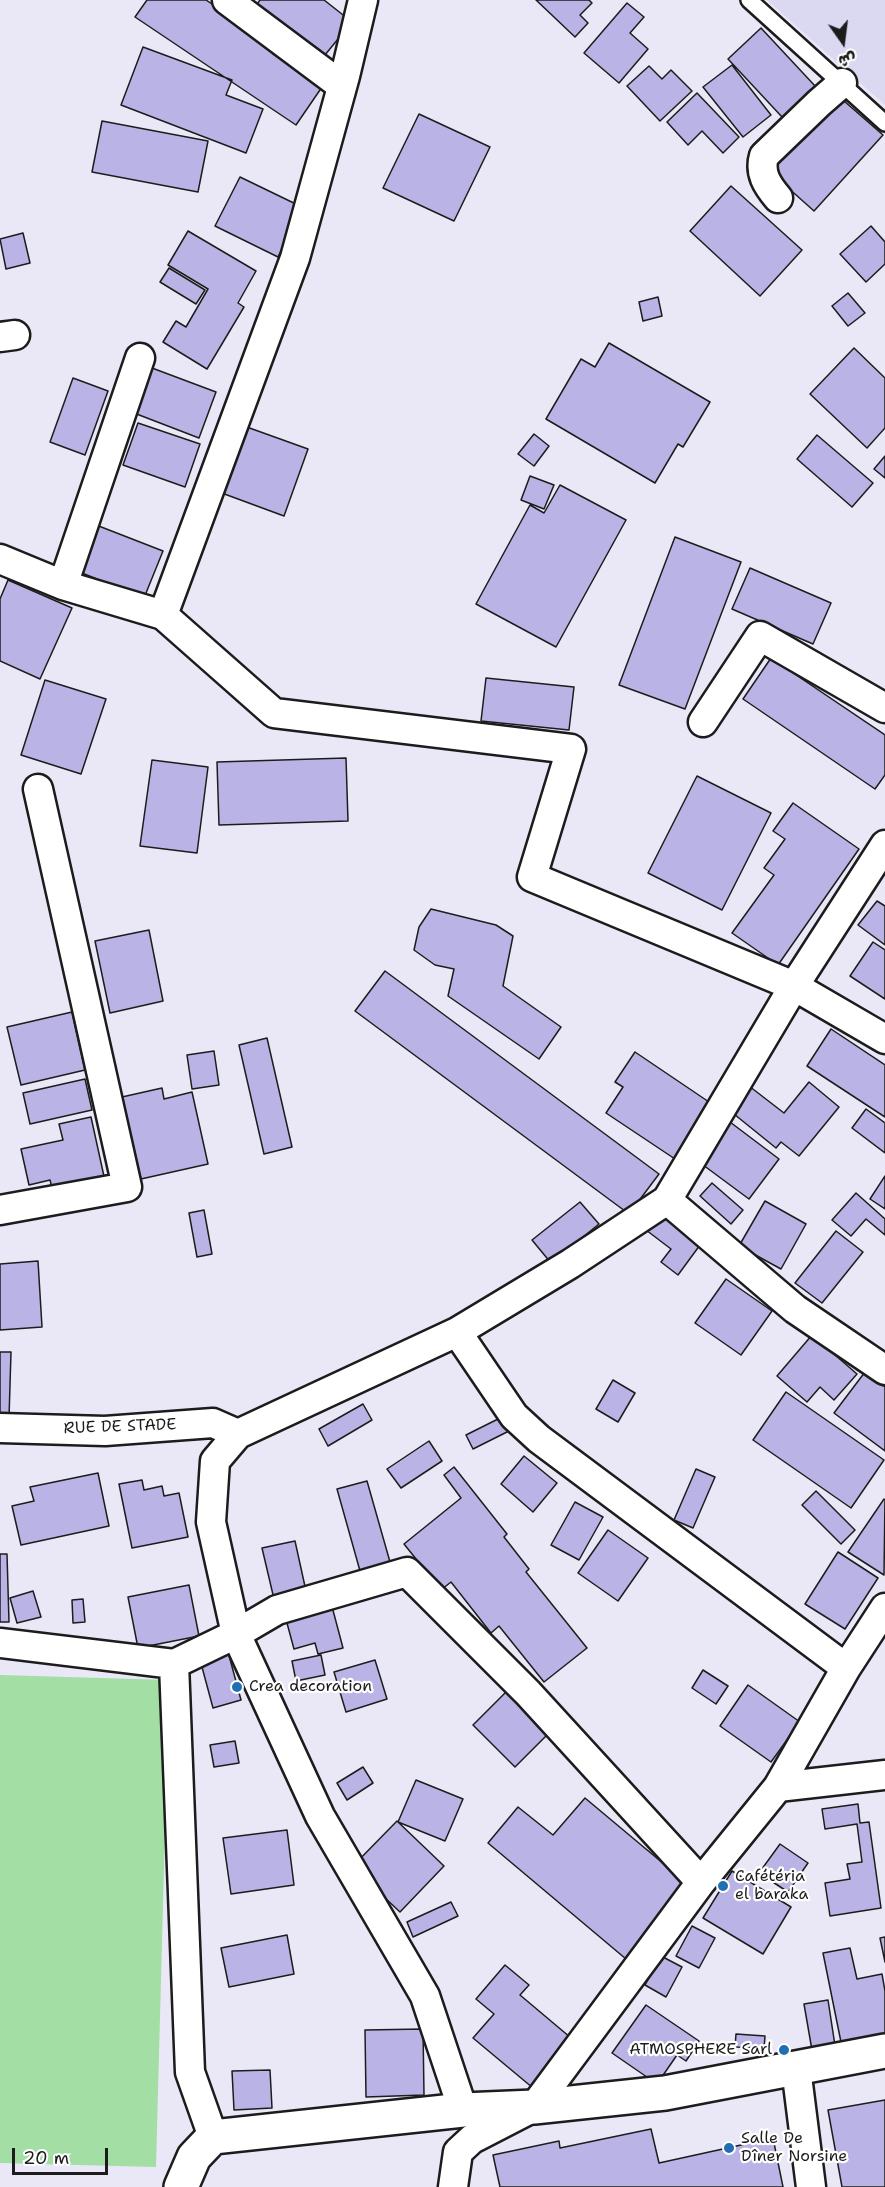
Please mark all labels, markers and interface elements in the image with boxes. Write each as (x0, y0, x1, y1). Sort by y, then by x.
north arrow (813, 12, 873, 72)
text: ش (836, 48, 859, 72)
street label: RUE DE STADE (63, 1415, 177, 1439)
place label: Crea decoration (249, 1677, 372, 1697)
marker: Crea decoration (230, 1680, 244, 1694)
place label: Cafétéria el baraka (735, 1867, 808, 1905)
marker: Cafétéria el baraka (716, 1879, 730, 1893)
place label: ATMOSPHERE Sarl (629, 2040, 772, 2060)
marker: ATMOSPHERE Sarl (777, 2043, 791, 2057)
place label: Salle De Dîner Norsine (741, 2129, 847, 2167)
scale bar (15, 2136, 111, 2174)
marker: Salle De Dîner Norsine (722, 2141, 736, 2155)
text: 20 m (23, 2146, 69, 2170)

